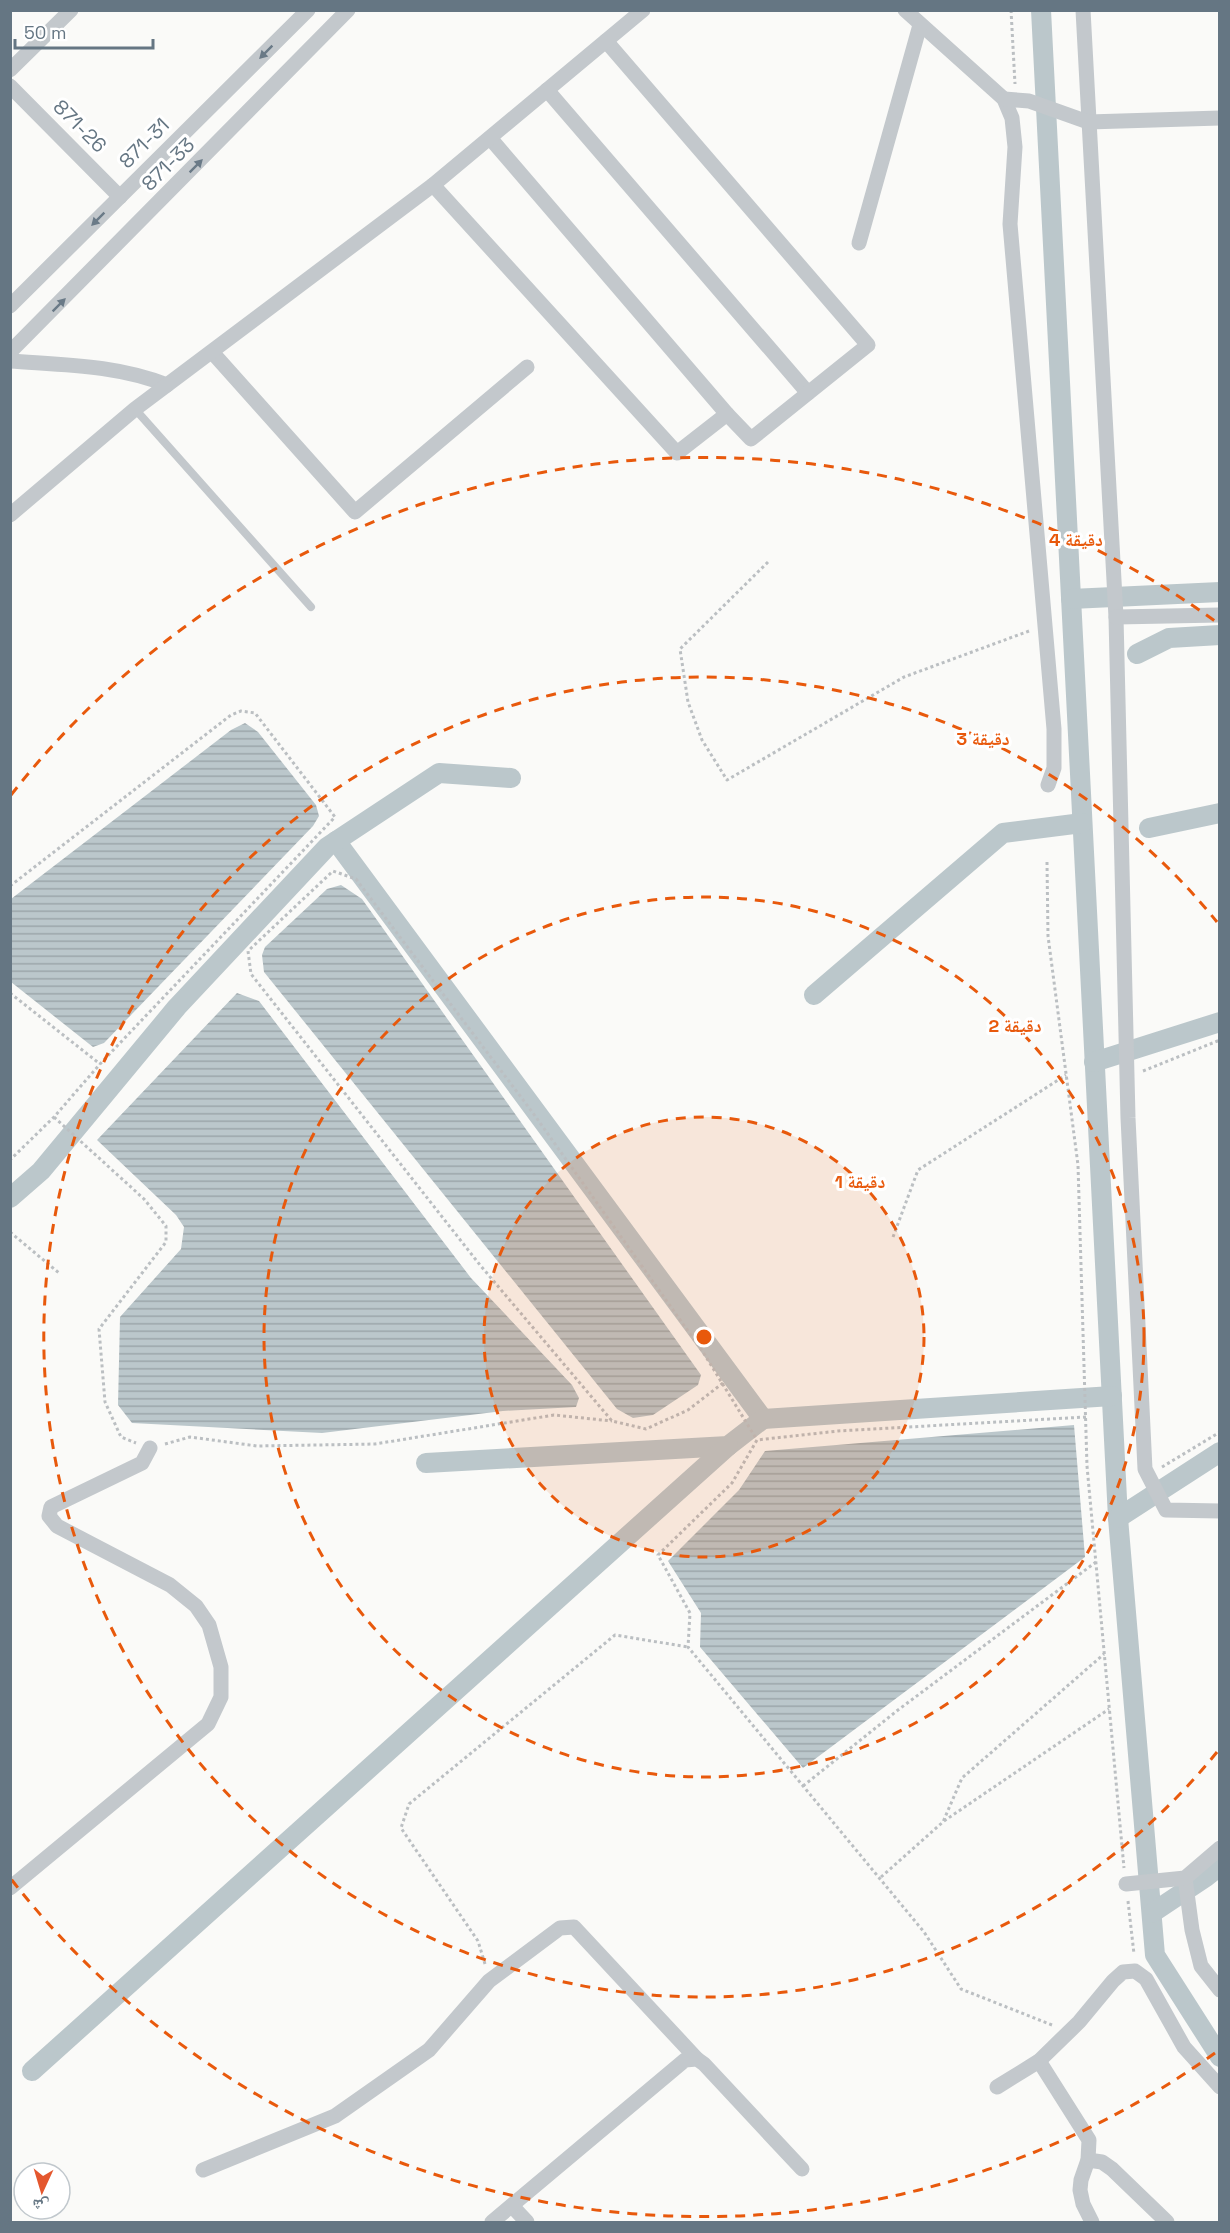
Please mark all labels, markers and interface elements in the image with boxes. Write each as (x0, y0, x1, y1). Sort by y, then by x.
scale bar (15, 12, 153, 50)
text: 50 m (24, 21, 66, 44)
one-way arrow (260, 44, 274, 58)
street label: 871-26 (48, 94, 112, 158)
street label: 871-31 (113, 112, 175, 174)
street label: 871-33 (136, 132, 200, 196)
one-way arrow (188, 159, 202, 173)
one-way arrow (92, 211, 106, 225)
one-way arrow (52, 297, 66, 312)
text: 4 دقيقة (1049, 528, 1103, 551)
text: 3 دقيقة (956, 727, 1010, 750)
text: 2 دقيقة (988, 1014, 1042, 1037)
text: 1 دقيقة (835, 1170, 885, 1193)
centre of rings (694, 1327, 714, 1347)
north arrow (12, 2161, 72, 2221)
text: ش (32, 2194, 50, 2217)

